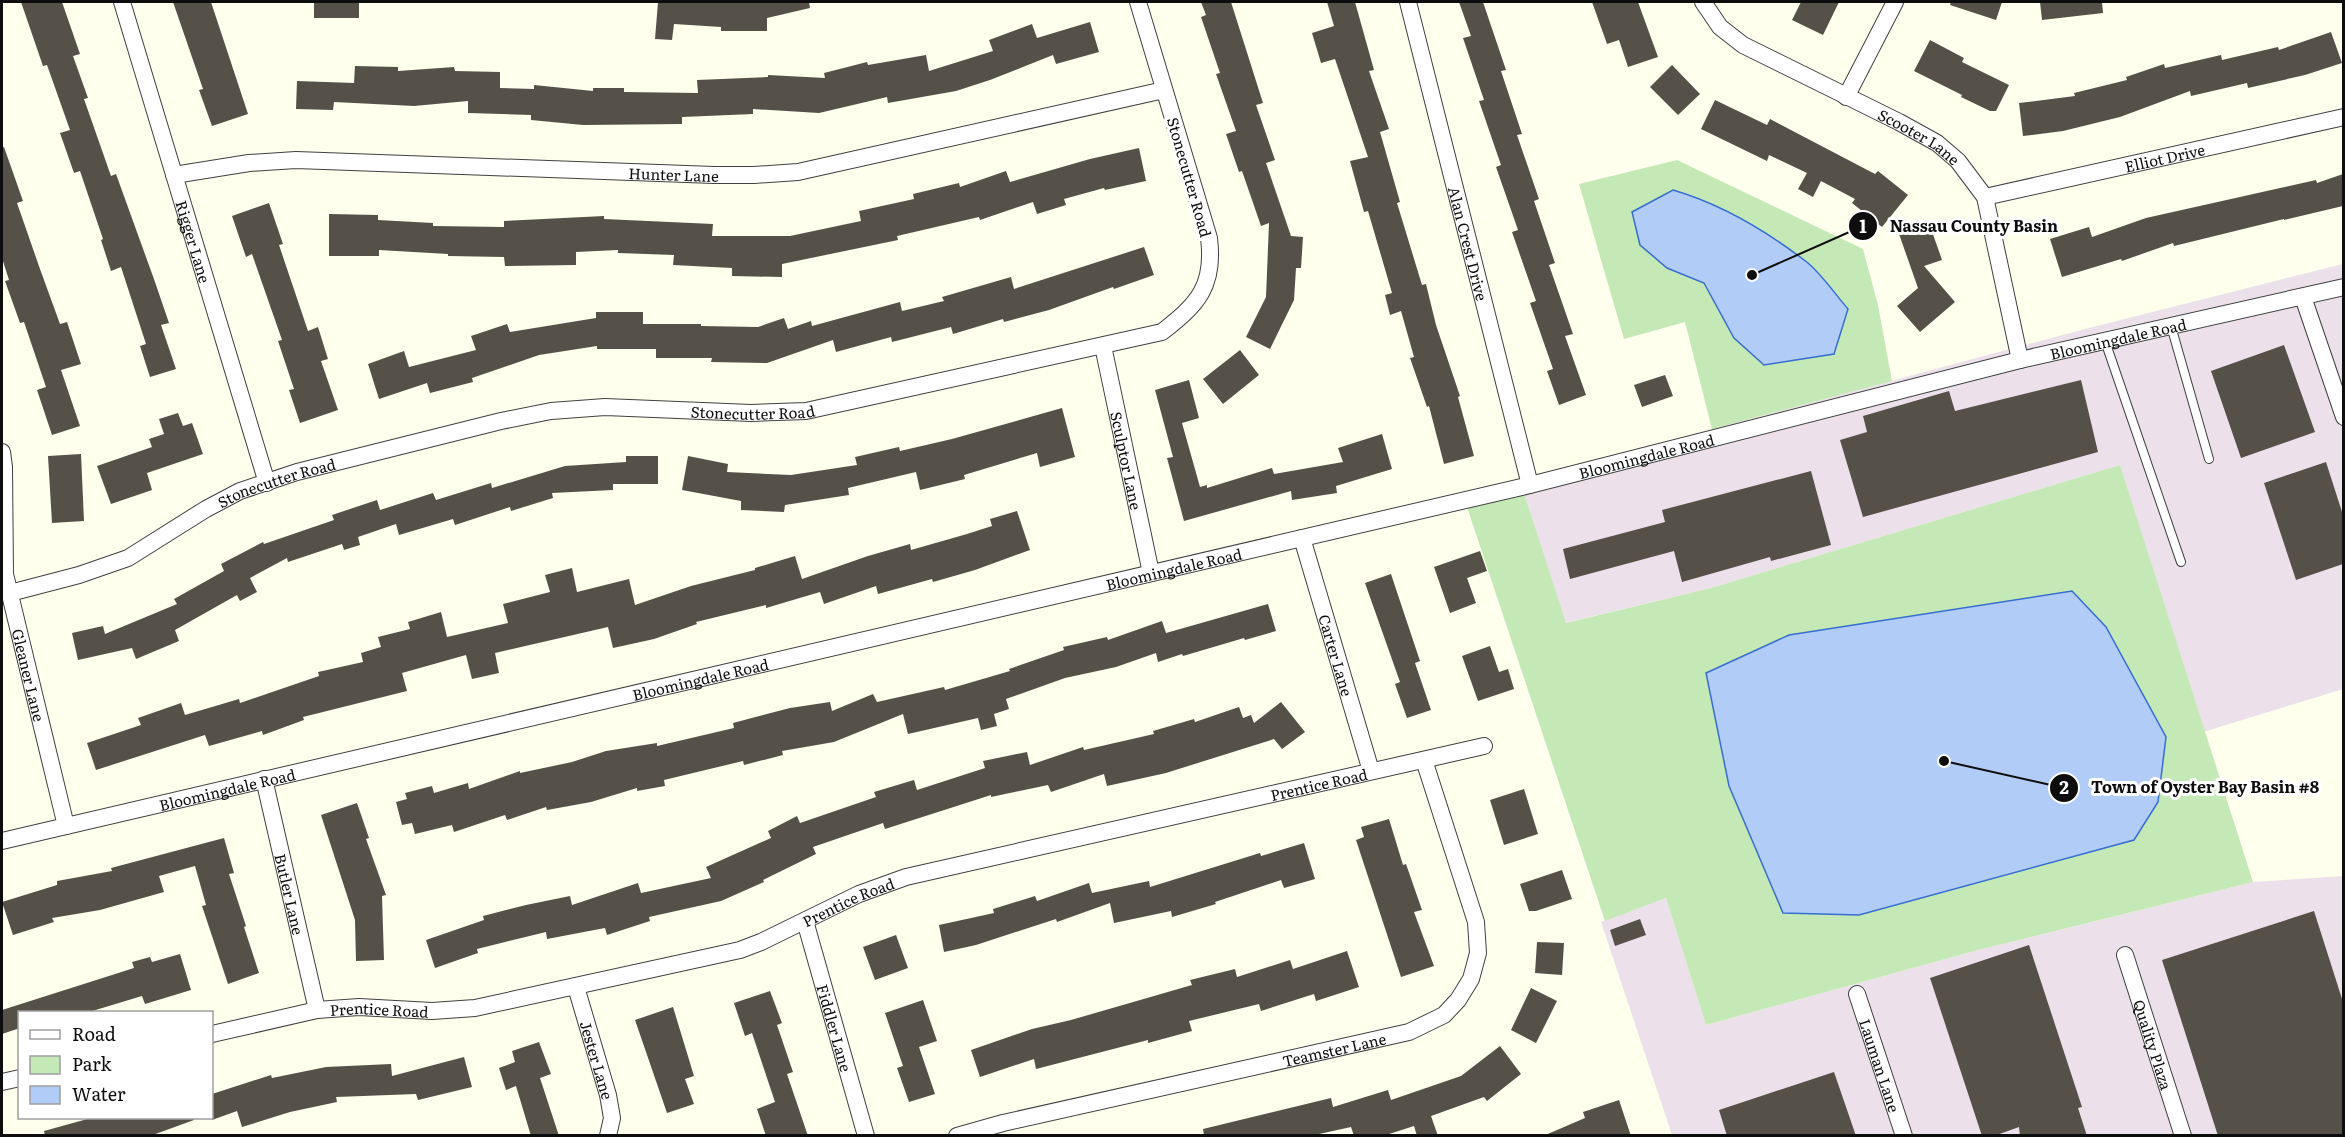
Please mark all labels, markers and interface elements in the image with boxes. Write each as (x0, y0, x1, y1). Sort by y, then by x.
street label: Scooter Lane (1874, 102, 1966, 170)
street label: Stonecutter Road (1162, 114, 1218, 240)
street label: Elliot Drive (2122, 137, 2207, 177)
street label: Hunter Lane (628, 160, 719, 187)
street label: Alan Crest Drive (1443, 184, 1495, 303)
street label: Rigger Lane (171, 197, 218, 286)
callout: Nassau County Basin (1848, 209, 2070, 243)
text: 1 (1859, 212, 1867, 239)
text: Nassau County Basin (1890, 213, 2058, 237)
street label: Bloomingdale Road (2047, 311, 2188, 364)
street label: Stonecutter Road (690, 398, 817, 425)
street label: Sculptor Lane (1106, 409, 1149, 512)
street label: Bloomingdale Road (1576, 427, 1717, 484)
street label: Stonecutter Road (213, 451, 338, 513)
street label: Bloomingdale Road (1103, 541, 1244, 595)
street label: Carter Lane (1314, 611, 1360, 699)
street label: Gleaner Lane (7, 626, 52, 724)
street label: Bloomingdale Road (630, 651, 771, 705)
street label: Prentice Road (1268, 761, 1369, 806)
street label: Bloomingdale Road (157, 762, 297, 816)
callout: Town of Oyster Bay Basin #8 (2049, 771, 2331, 805)
text: 2 (2059, 773, 2069, 800)
text: Town of Oyster Bay Basin #8 (2091, 774, 2320, 798)
street label: Butler Lane (270, 851, 311, 937)
street label: Prentice Road (798, 871, 897, 932)
street label: Fiddler Lane (812, 981, 859, 1074)
street label: Prentice Road (329, 995, 429, 1022)
street label: Quality Plaza (2128, 996, 2179, 1094)
legend (18, 1011, 213, 1119)
street label: Lauman Lane (1854, 1015, 1907, 1115)
street label: Jester Lane (575, 1018, 620, 1102)
text: Road (72, 1020, 116, 1047)
street label: Teamster Lane (1280, 1026, 1388, 1072)
text: Park (72, 1050, 113, 1077)
text: Water (72, 1080, 126, 1107)

